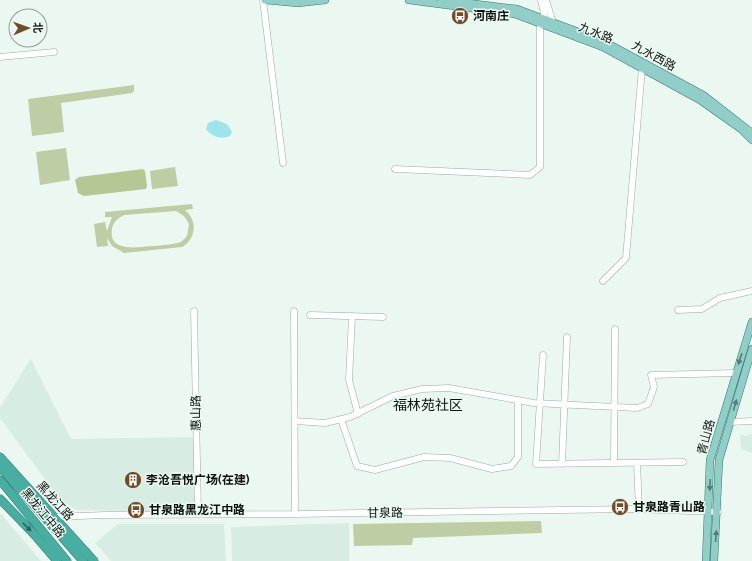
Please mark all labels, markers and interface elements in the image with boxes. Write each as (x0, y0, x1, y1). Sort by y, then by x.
bus stop icon: 河南庄 (450, 6, 470, 26)
north arrow (8, 8, 48, 48)
place label: 河南庄 (473, 9, 509, 23)
street label: 九水路 (577, 20, 615, 46)
text: 北 (31, 22, 44, 33)
street label: 九水西路 (630, 38, 678, 74)
one-way arrow (737, 354, 743, 366)
street label: 惠山路 (189, 395, 203, 431)
district label: 福林苑社区 (393, 397, 463, 413)
one-way arrow (732, 399, 738, 411)
street label: 青山路 (695, 418, 717, 456)
building icon: 李沧吾悦广场(在建) (123, 470, 143, 490)
place label: 李沧吾悦广场(在建) (146, 473, 250, 487)
street label: 黑龙江路 (34, 478, 76, 524)
one-way arrow (706, 479, 713, 491)
street label: 黑龙江中路 (18, 486, 68, 540)
bus stop icon: 甘泉路青山路 (610, 497, 630, 517)
bus stop icon: 甘泉路黑龙江中路 (126, 500, 146, 520)
place label: 甘泉路青山路 (633, 500, 705, 514)
place label: 甘泉路黑龙江中路 (149, 503, 245, 517)
street label: 甘泉路 (367, 506, 403, 520)
one-way arrow (22, 522, 32, 532)
one-way arrow (713, 529, 719, 542)

